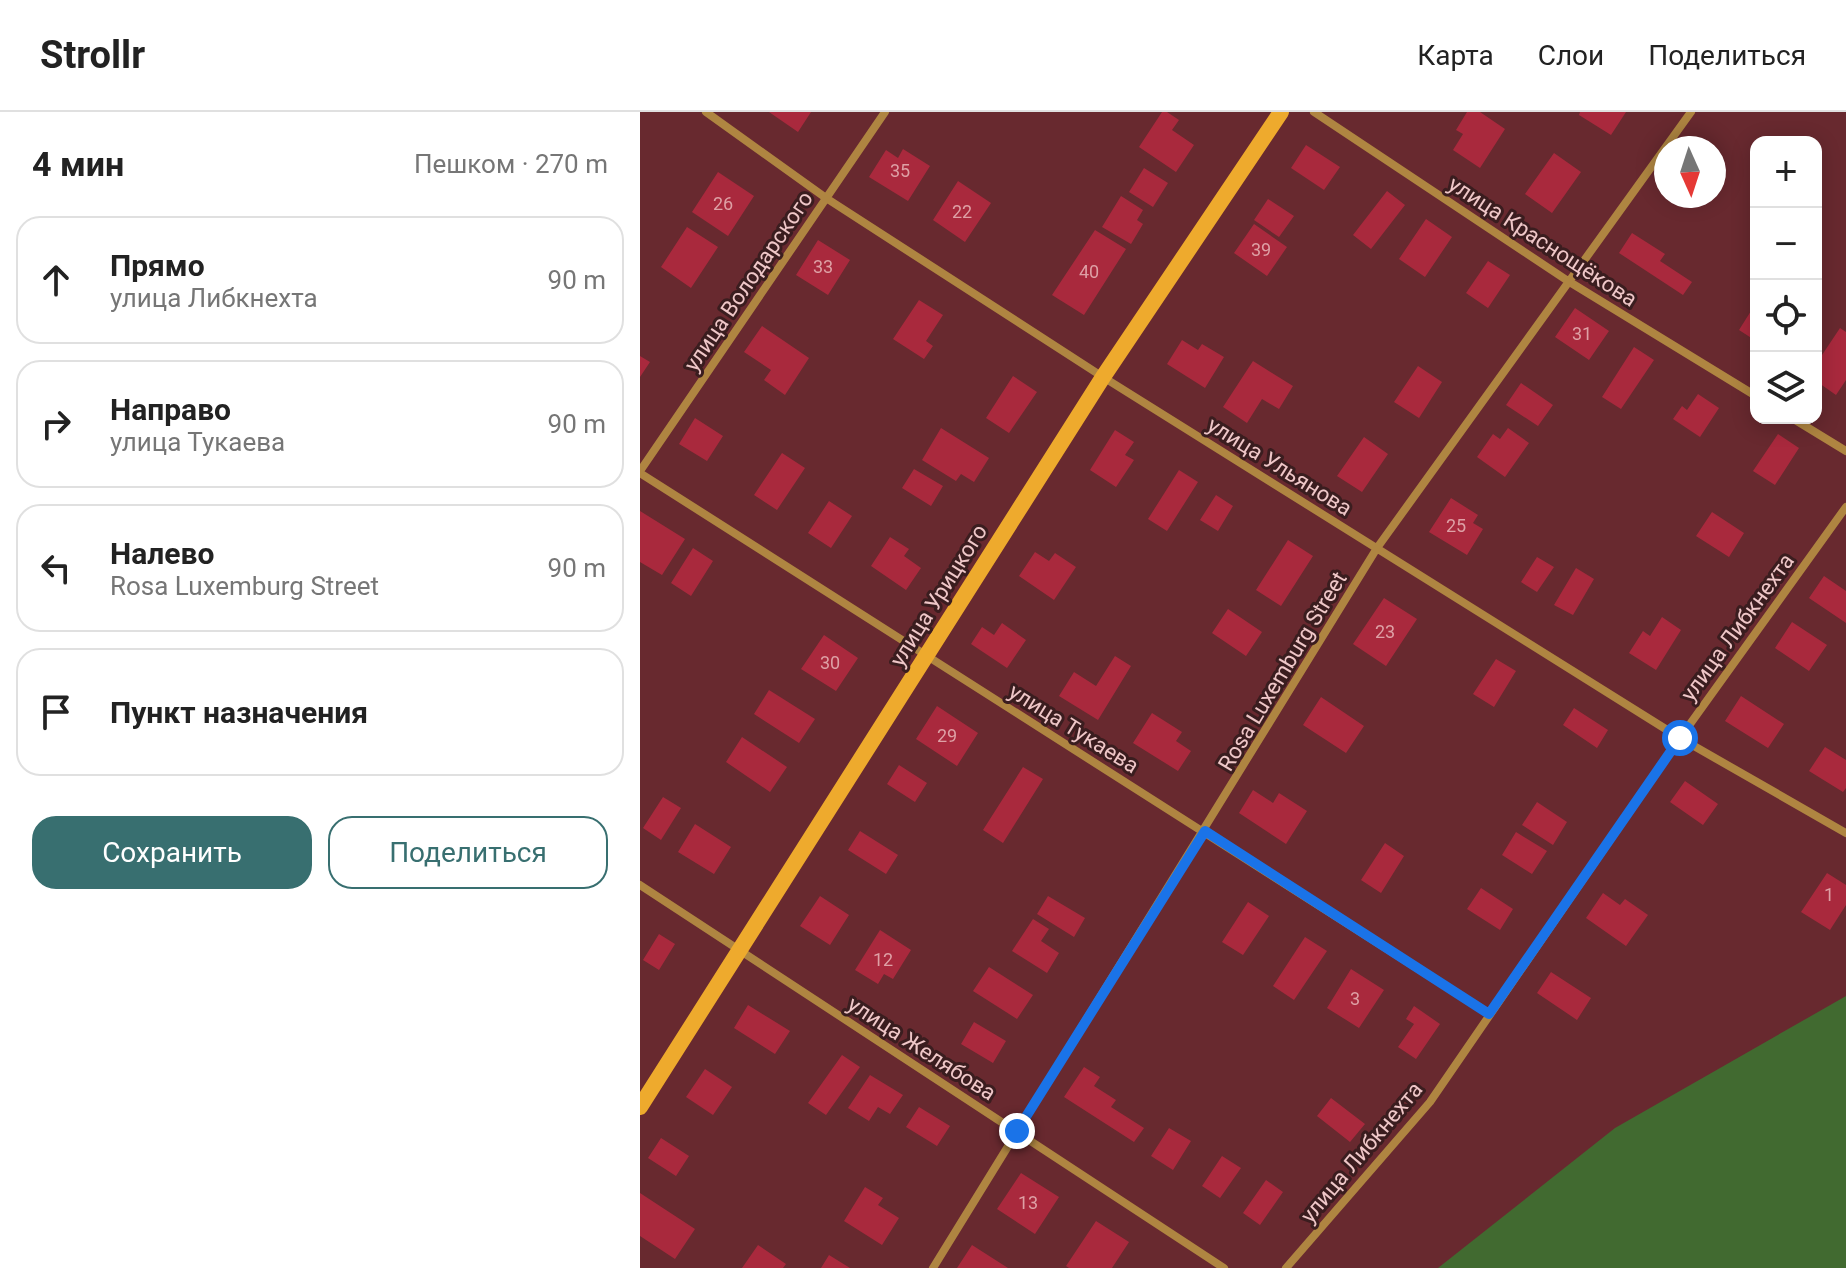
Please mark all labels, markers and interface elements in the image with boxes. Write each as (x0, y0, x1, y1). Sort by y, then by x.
text: Strollr (40, 33, 145, 77)
text: Карта (1417, 39, 1494, 72)
text: Слои (1538, 39, 1604, 72)
text: Поделиться (1648, 39, 1806, 72)
north arrow (1654, 136, 1726, 208)
map controls (1750, 136, 1822, 424)
button: + (1750, 136, 1822, 208)
text: 4 мин (32, 144, 124, 184)
text: Пешком · 270 m (414, 149, 608, 179)
house number: 35 (890, 160, 910, 181)
street label: улица Краснощёкова (1444, 171, 1642, 312)
street label: улица Володарского (679, 187, 818, 376)
house number: 26 (713, 193, 733, 214)
house number: 22 (952, 201, 972, 222)
button: − (1750, 208, 1822, 280)
house number: 39 (1251, 239, 1271, 260)
text: Прямо (110, 248, 205, 283)
house number: 33 (813, 256, 833, 277)
icon: ahead (34, 258, 78, 302)
house number: 40 (1079, 261, 1099, 282)
text: 90 m (548, 265, 606, 295)
button: locate (1750, 280, 1822, 352)
text: улица Либкнехта (110, 283, 318, 313)
house number: 31 (1572, 323, 1592, 344)
button: layers (1750, 352, 1822, 424)
text: Направо (110, 392, 231, 427)
icon: right (34, 402, 78, 446)
text: 90 m (548, 409, 606, 439)
street label: улица Ульянова (1203, 412, 1357, 521)
text: улица Тукаева (110, 427, 285, 457)
house number: 25 (1446, 515, 1466, 536)
street label: улица Урицкого (885, 520, 992, 671)
text: Налево (110, 536, 214, 571)
icon: left (34, 546, 78, 590)
street label: улица Либкнехта (1676, 549, 1799, 706)
text: 90 m (548, 553, 606, 583)
street label: Rosa Luxemburg Street (1213, 567, 1352, 775)
text: Rosa Luxemburg Street (110, 571, 379, 601)
house number: 23 (1375, 621, 1395, 642)
house number: 30 (820, 652, 840, 673)
street label: улица Тукаева (1004, 679, 1143, 778)
icon: arrive (34, 690, 78, 734)
text: Пункт назначения (110, 695, 368, 730)
route start (1662, 720, 1698, 756)
house number: 29 (937, 725, 957, 746)
button: Сохранить (32, 816, 312, 889)
button: Поделиться (328, 816, 608, 889)
house number: 1 (1824, 884, 1834, 905)
house number: 12 (873, 949, 893, 970)
house number: 3 (1350, 988, 1360, 1009)
street label: улица Желябова (843, 991, 1000, 1106)
street label: улица Либкнехта (1295, 1077, 1427, 1228)
route end (999, 1113, 1035, 1149)
house number: 13 (1018, 1192, 1038, 1213)

